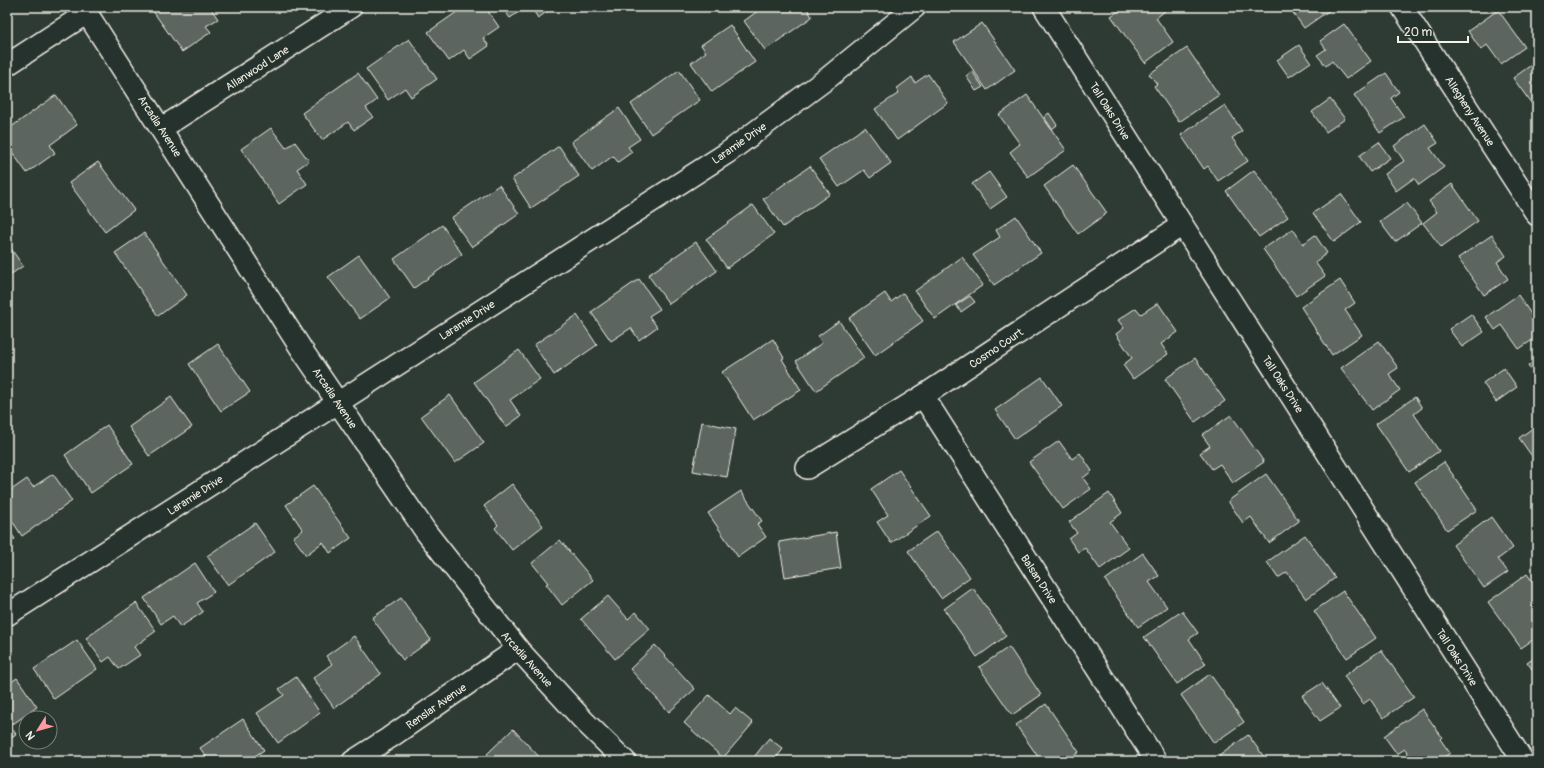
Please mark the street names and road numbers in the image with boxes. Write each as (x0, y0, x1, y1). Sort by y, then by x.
street label: Allanwood Lane (223, 43, 292, 94)
street label: Allegheny Avenue (1442, 74, 1497, 149)
street label: Tall Oaks Drive (1087, 80, 1133, 143)
street label: Arcadia Avenue (135, 93, 185, 160)
street label: Laramie Drive (710, 120, 769, 167)
street label: Laramie Drive (437, 297, 498, 343)
street label: Cosmo Court (967, 325, 1026, 371)
street label: Tall Oaks Drive (1259, 353, 1306, 416)
street label: Arcadia Avenue (310, 365, 360, 432)
street label: Laramie Drive (165, 472, 226, 518)
street label: Balsan Drive (1018, 552, 1060, 607)
street label: Tall Oaks Drive (1433, 626, 1480, 689)
street label: Arcadia Avenue (498, 629, 555, 690)
street label: Renslar Avenue (404, 681, 469, 732)

